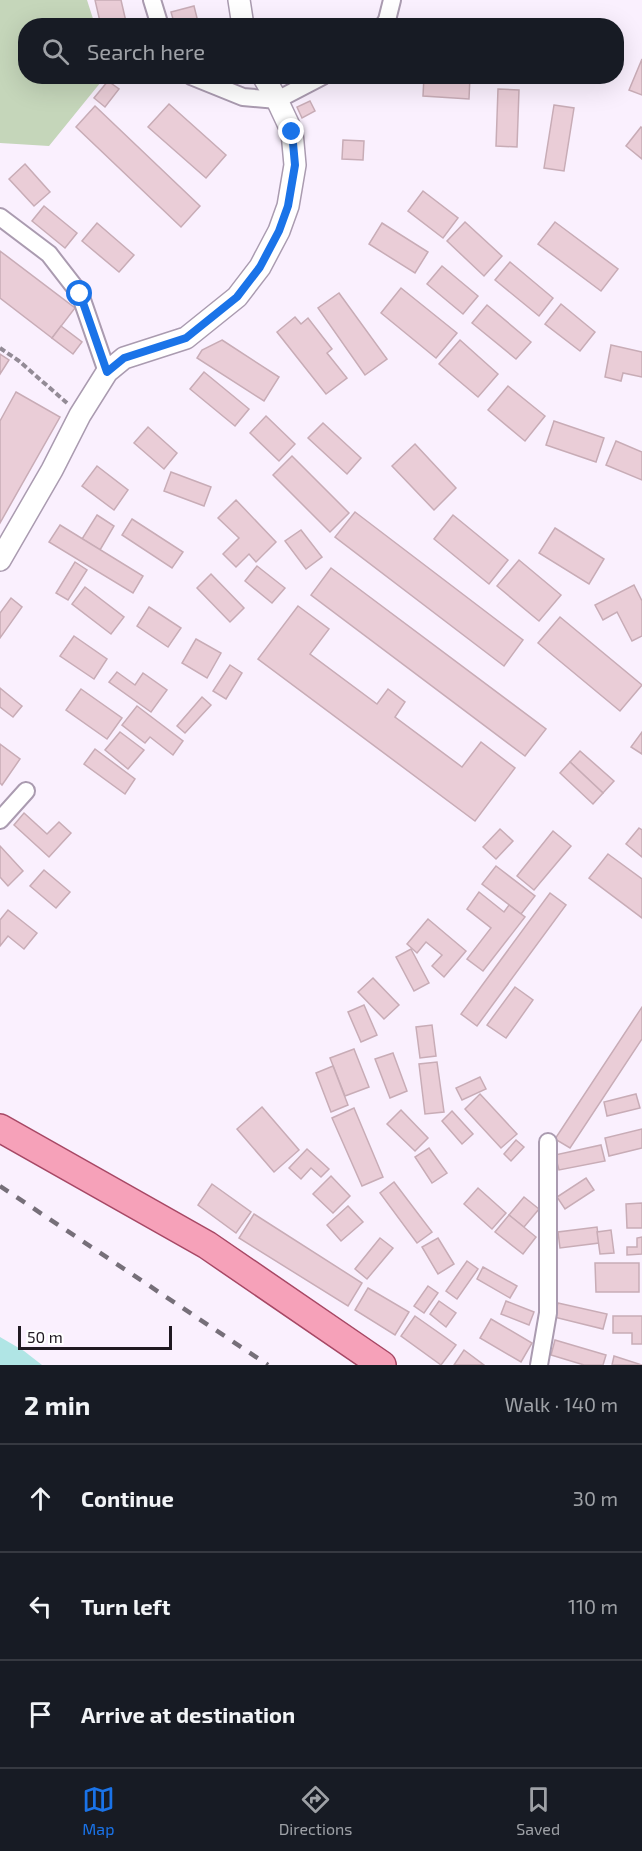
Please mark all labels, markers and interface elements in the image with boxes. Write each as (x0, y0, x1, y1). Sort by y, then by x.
search box (18, 18, 624, 84)
icon: search (39, 35, 72, 68)
text: Search here (87, 38, 205, 64)
route end (278, 118, 304, 144)
route start (66, 280, 92, 306)
scale bar (18, 1323, 172, 1350)
text: 50 m (27, 1327, 63, 1346)
text: 2 min (24, 1389, 90, 1420)
text: Walk · 140 m (504, 1392, 618, 1416)
icon: ahead (24, 1482, 57, 1515)
text: Continue (81, 1485, 174, 1511)
text: 30 m (573, 1486, 618, 1510)
icon: left (24, 1590, 57, 1623)
text: Turn left (81, 1593, 170, 1619)
text: 110 m (568, 1594, 618, 1618)
icon: arrive (24, 1698, 57, 1731)
text: Arrive at destination (81, 1701, 295, 1727)
tab: Map (82, 1783, 115, 1838)
tab: Directions (279, 1783, 352, 1838)
tab: Saved (516, 1783, 560, 1838)

